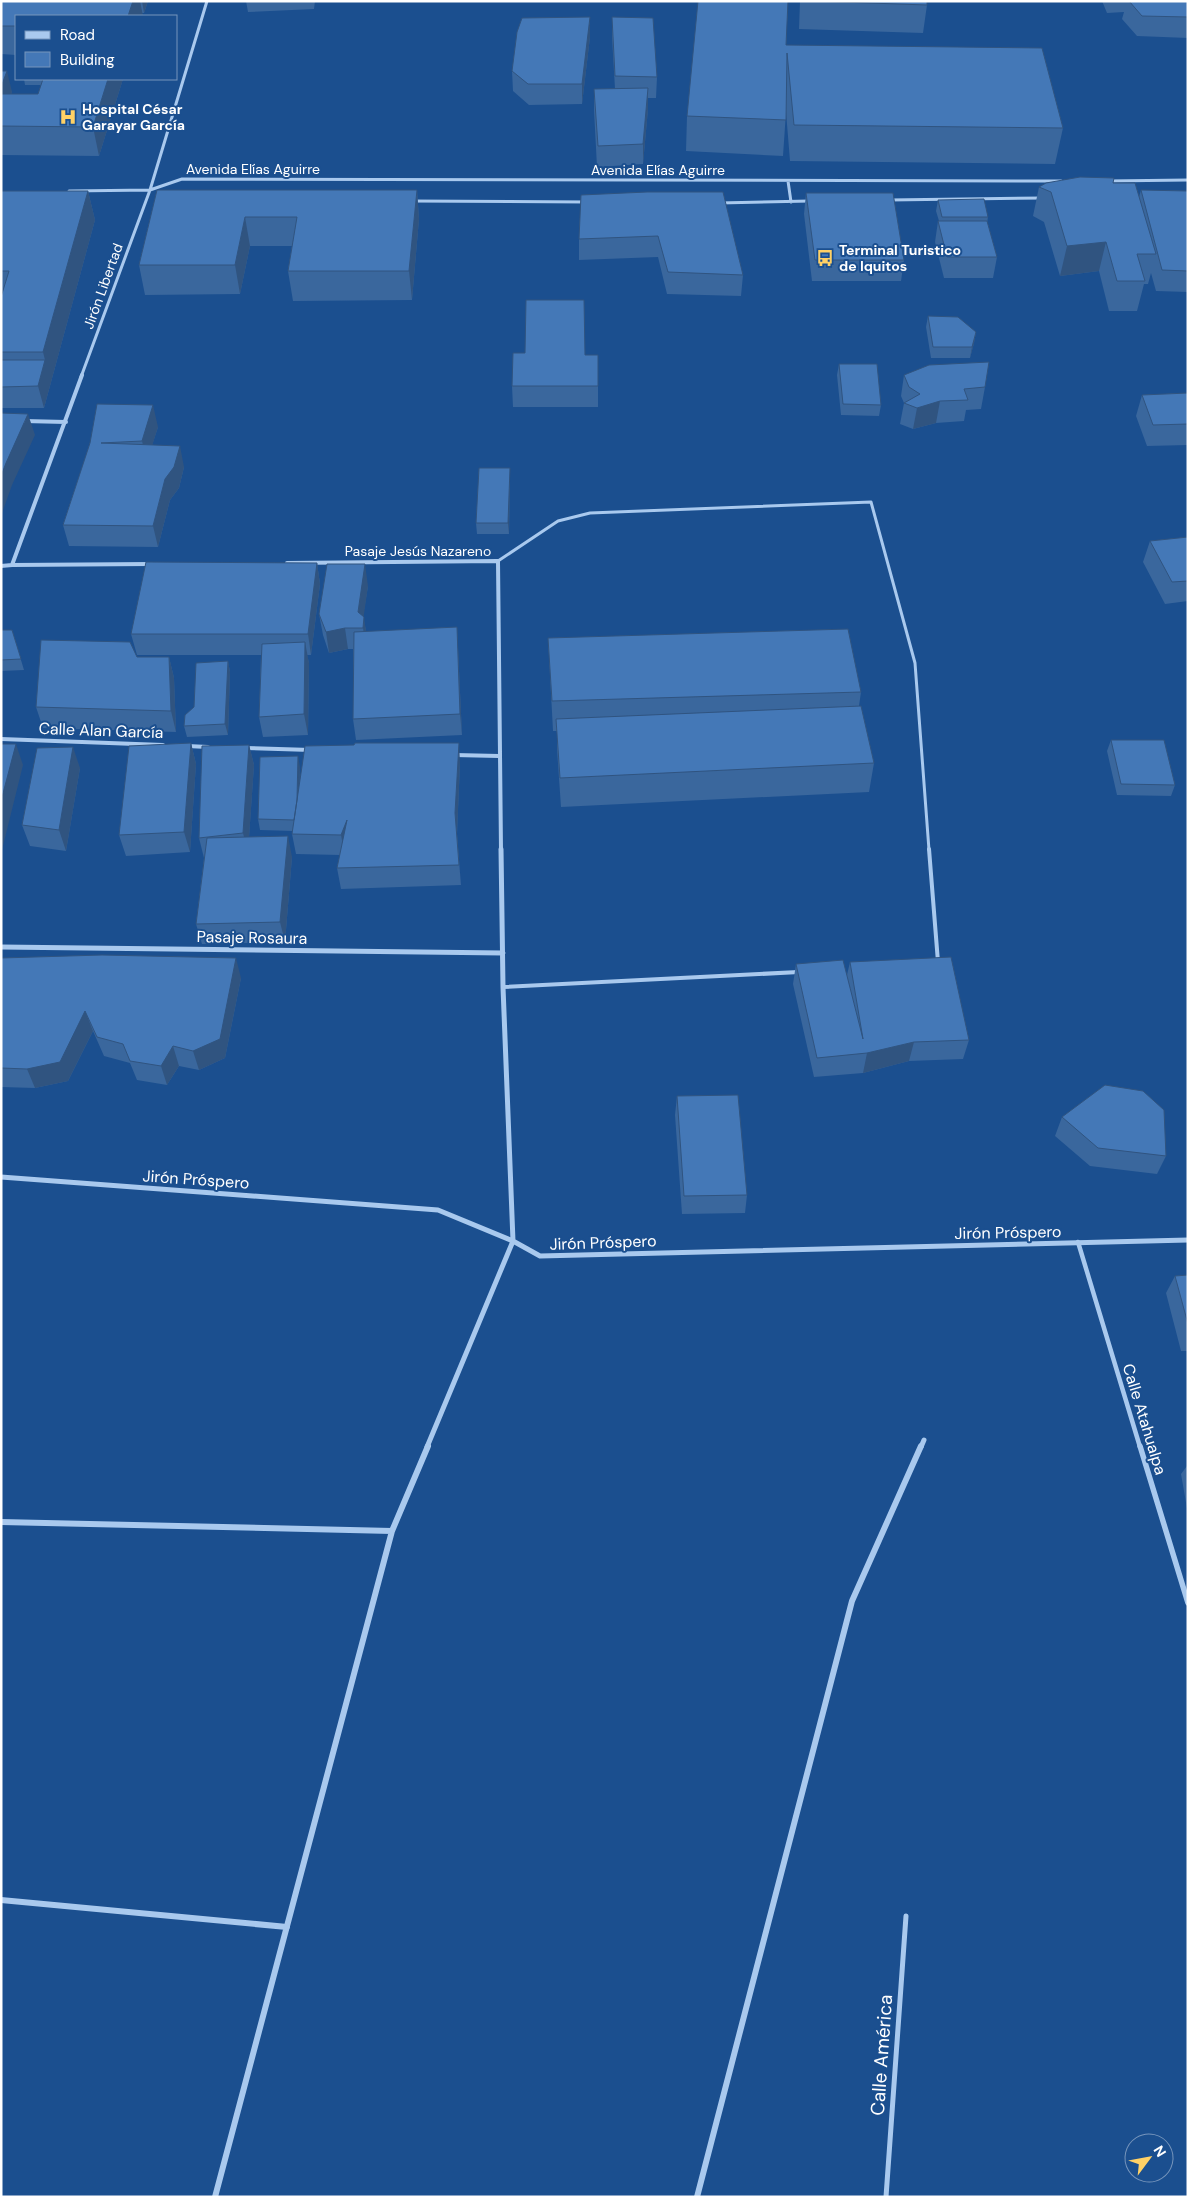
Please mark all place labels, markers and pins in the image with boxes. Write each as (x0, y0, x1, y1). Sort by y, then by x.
place label: Hospital César Garayar García (82, 100, 185, 134)
hospital icon: Hospital César Garayar García (58, 107, 78, 127)
place label: Terminal Turistico de Iquitos (839, 241, 961, 275)
bus stop icon: Terminal Turistico de Iquitos (815, 248, 835, 268)

